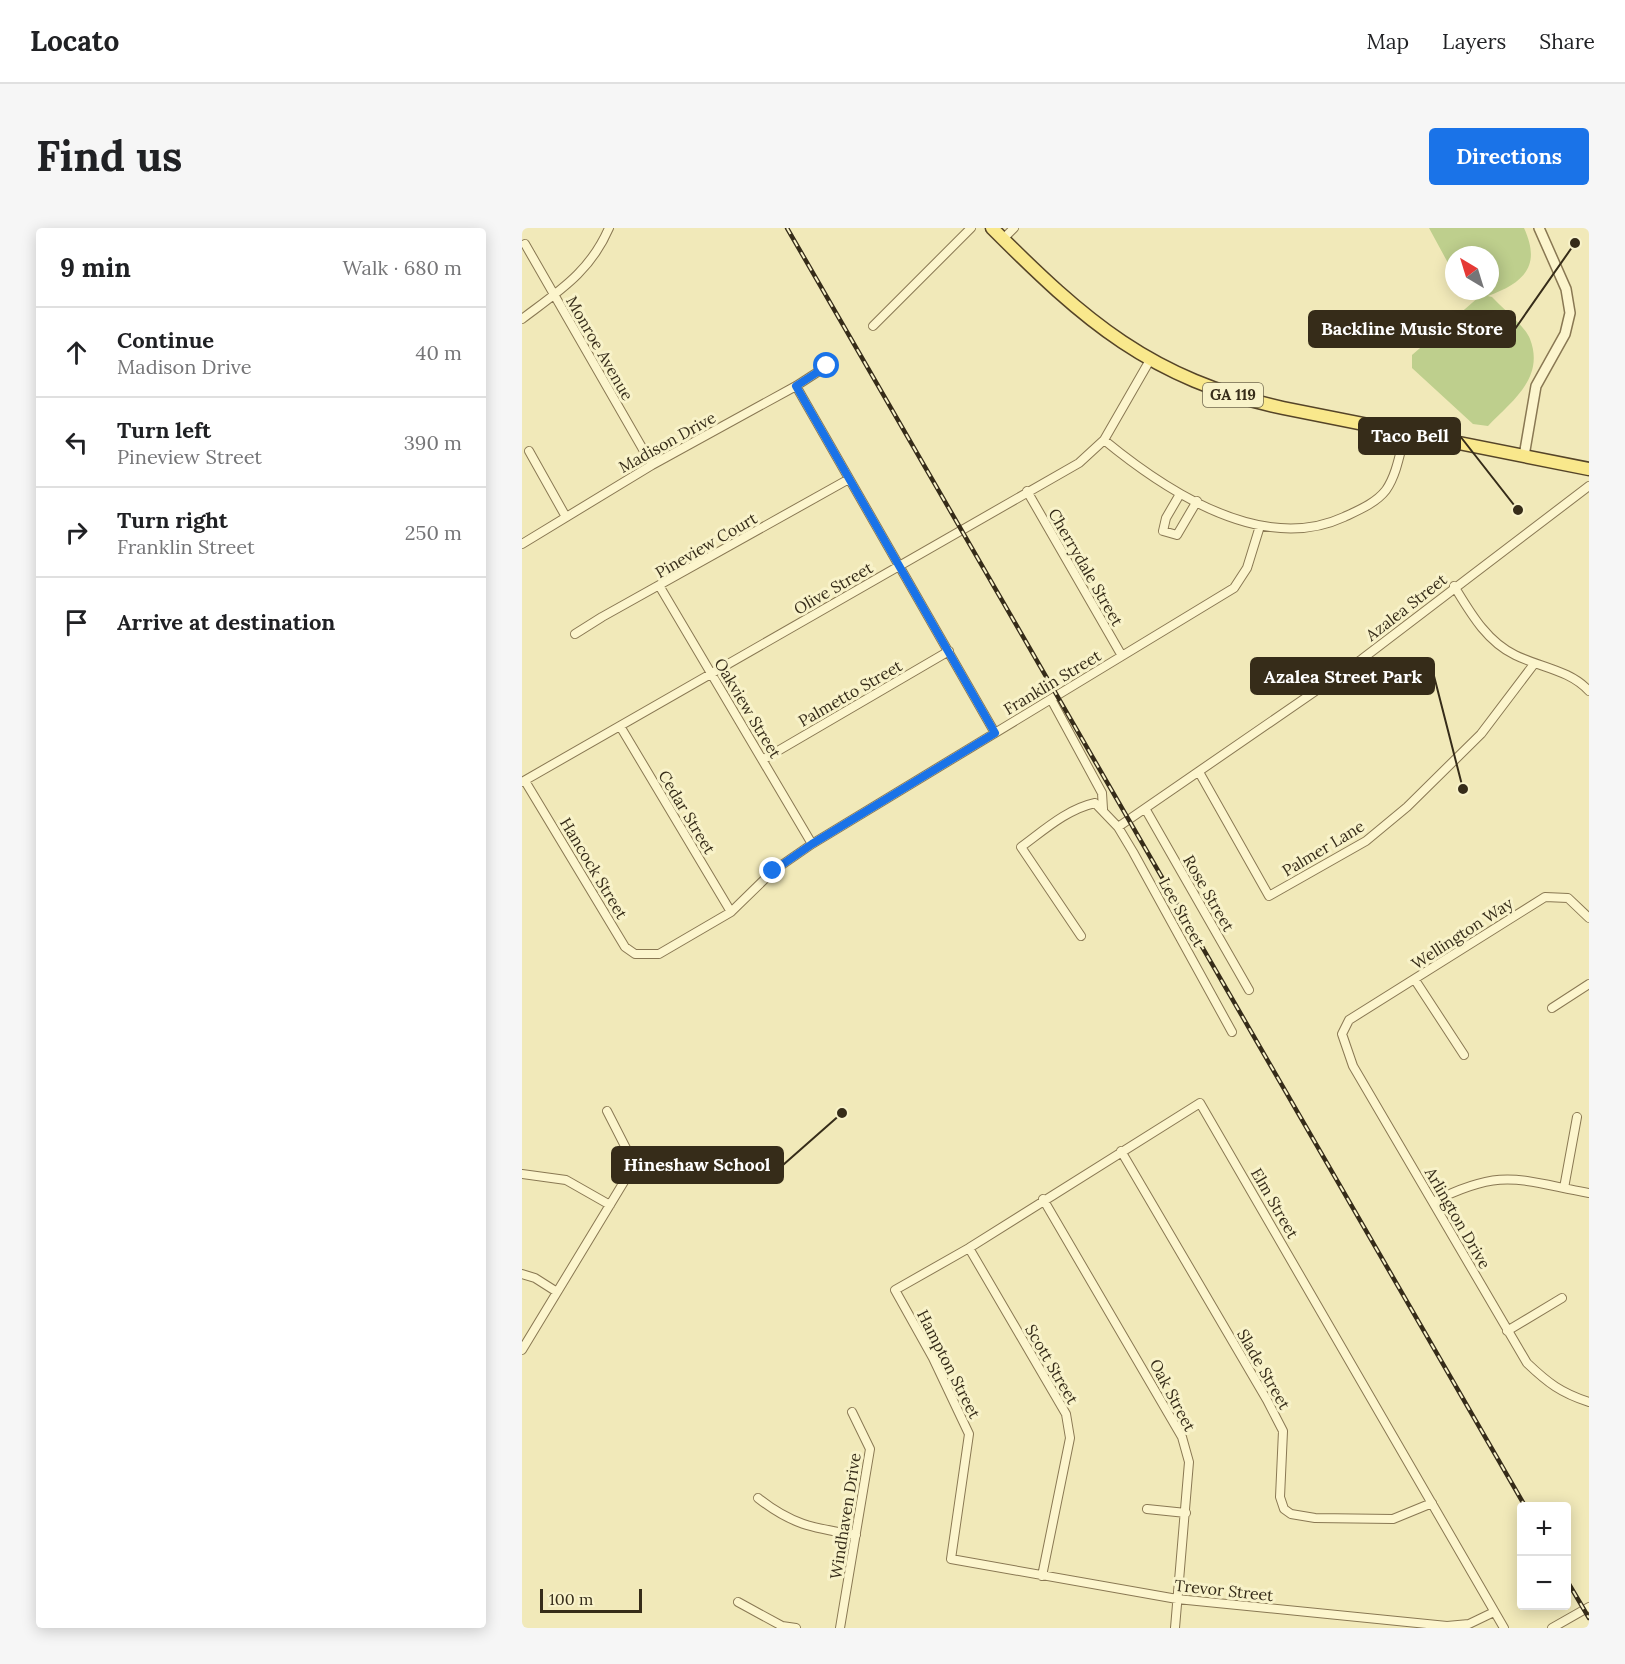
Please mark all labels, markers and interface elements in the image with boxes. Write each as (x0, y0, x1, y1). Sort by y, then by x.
text: Locato (30, 23, 119, 59)
text: Map (1366, 28, 1409, 55)
text: Layers (1442, 28, 1506, 55)
text: Share (1539, 28, 1595, 55)
button: Directions (1429, 128, 1589, 185)
text: Find us (36, 129, 182, 183)
north arrow (1445, 246, 1499, 300)
text: 9 min (60, 251, 131, 284)
text: Walk · 680 m (343, 255, 462, 280)
street label: Monroe Avenue (562, 292, 638, 404)
callout: Backline Music Store (1309, 311, 1515, 347)
text: Backline Music Store (1321, 317, 1503, 340)
text: Continue (117, 326, 214, 354)
icon: ahead (60, 336, 93, 369)
text: 40 m (416, 340, 462, 365)
route start (813, 352, 839, 378)
text: Madison Drive (117, 354, 252, 379)
road number: GA 119 (1203, 383, 1263, 407)
street label: Madison Drive (615, 407, 719, 477)
text: Turn left (117, 416, 211, 444)
callout: Taco Bell (1359, 418, 1460, 454)
text: Taco Bell (1371, 424, 1449, 447)
icon: left (60, 426, 93, 459)
text: 390 m (404, 430, 462, 455)
text: Pineview Street (117, 444, 262, 469)
street label: Cherrydale Street (1044, 505, 1128, 630)
text: Turn right (117, 506, 228, 534)
street label: Pineview Court (652, 507, 761, 582)
icon: right (60, 516, 93, 549)
text: 250 m (405, 520, 462, 545)
text: Franklin Street (117, 534, 255, 559)
street label: Olive Street (790, 557, 877, 619)
street label: Azalea Street (1361, 569, 1451, 646)
icon: arrive (60, 606, 93, 639)
text: Arrive at destination (117, 608, 335, 636)
street label: Franklin Street (1000, 645, 1105, 719)
street label: Oakview Street (710, 654, 786, 762)
street label: Palmetto Street (795, 655, 906, 731)
callout: Azalea Street Park (1251, 658, 1434, 694)
text: Azalea Street Park (1264, 665, 1423, 688)
street label: Cedar Street (654, 767, 720, 858)
street label: Hancock Street (556, 814, 633, 923)
street label: Palmer Lane (1278, 815, 1368, 880)
street label: Rose Street (1179, 851, 1239, 935)
route end (759, 857, 785, 883)
street label: Lee Street (1155, 874, 1210, 951)
street label: Wellington Way (1407, 892, 1517, 973)
callout: Hineshaw School (612, 1147, 783, 1183)
text: Hineshaw School (623, 1153, 771, 1176)
street label: Arlington Drive (1420, 1163, 1495, 1273)
street label: Elm Street (1247, 1164, 1304, 1243)
street label: Hampton Street (913, 1306, 985, 1422)
street label: Scott Street (1021, 1320, 1083, 1408)
street label: Slade Street (1233, 1325, 1295, 1413)
street label: Oak Street (1146, 1355, 1201, 1435)
street label: Windhaven Drive (825, 1451, 865, 1581)
map controls (1517, 1502, 1571, 1610)
button: + (1517, 1502, 1571, 1556)
button: − (1517, 1556, 1571, 1610)
street label: Trevor Street (1174, 1575, 1275, 1605)
scale bar (540, 1586, 642, 1614)
text: 100 m (549, 1589, 593, 1609)

